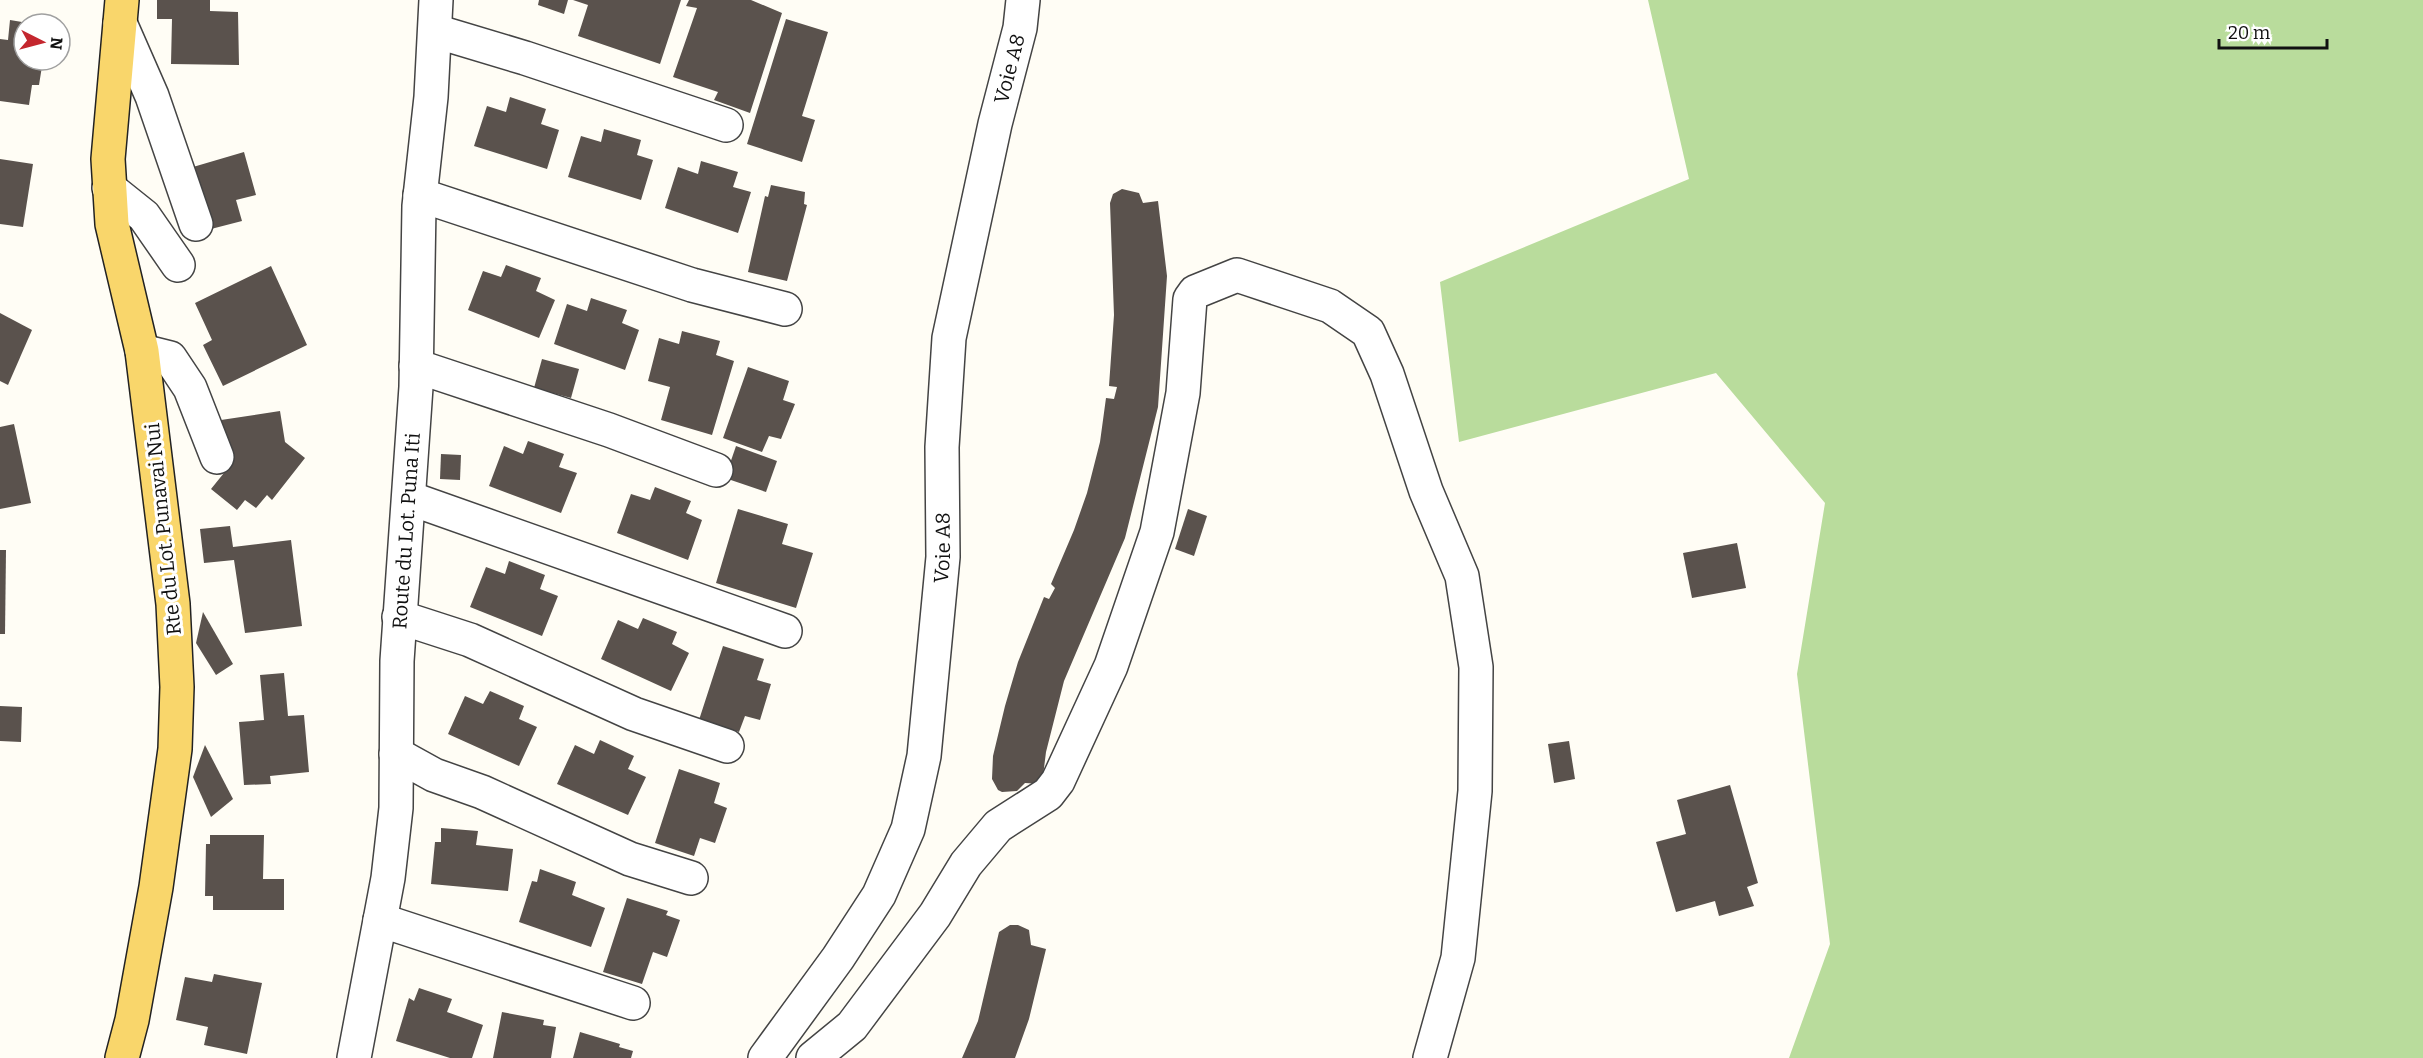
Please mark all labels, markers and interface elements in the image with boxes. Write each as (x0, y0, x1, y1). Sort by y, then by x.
north arrow (12, 12, 72, 72)
scale bar (2219, 12, 2327, 50)
text: 20 m (2228, 22, 2270, 44)
street label: Voie A8 (989, 31, 1030, 106)
text: N (46, 36, 67, 51)
street label: Rte du Lot. Punavai Nui (140, 422, 186, 636)
street label: Route du Lot. Puna Iti (387, 432, 425, 630)
street label: Voie A8 (929, 512, 955, 584)

